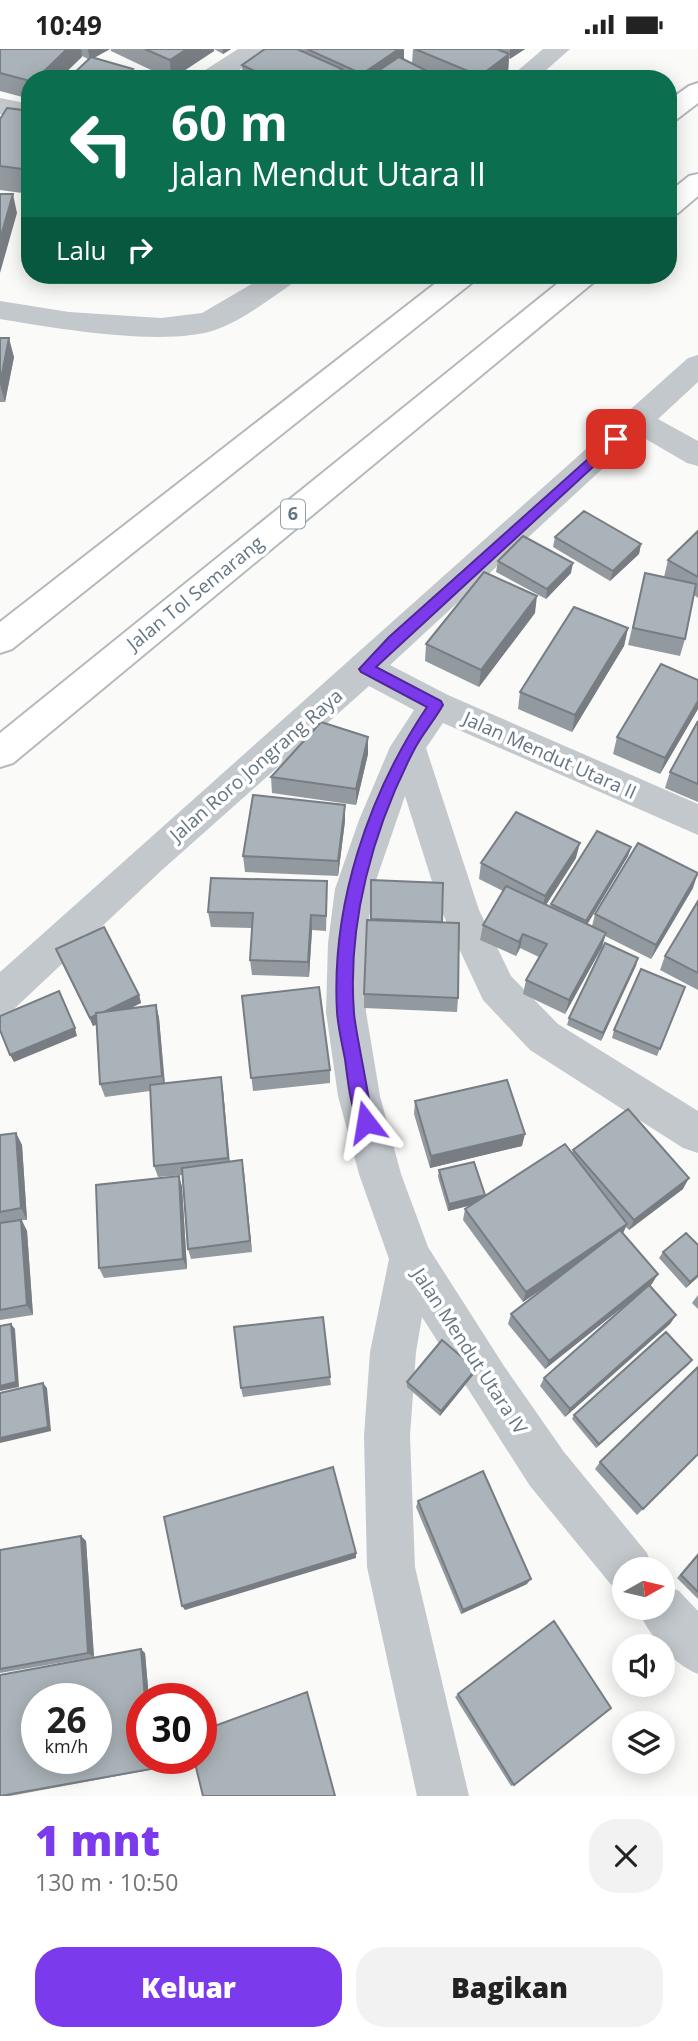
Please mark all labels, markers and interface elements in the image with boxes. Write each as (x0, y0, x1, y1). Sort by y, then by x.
text: 10:49 (35, 7, 102, 43)
text: 60 m (171, 89, 288, 155)
icon: left (56, 98, 147, 189)
text: Jalan Mendut Utara II (171, 152, 486, 195)
icon: right (121, 231, 159, 269)
text: Lalu (56, 232, 107, 268)
pin (586, 409, 646, 469)
icon: arrive (597, 420, 635, 458)
road number: 6 (281, 499, 305, 529)
street label: Jalan Tol Semarang (120, 530, 269, 657)
street label: Jalan Roro Jongrang Raya (163, 683, 348, 849)
street label: Jalan Mendut Utara II (457, 704, 641, 805)
position arrow (329, 1085, 403, 1159)
street label: Jalan Mendut Utara IV (405, 1261, 534, 1440)
north arrow (612, 1557, 676, 1621)
map controls (612, 1557, 675, 1774)
button: sound (612, 1634, 675, 1697)
speed limit sign: 30 (126, 1683, 217, 1774)
text: 26 (46, 1696, 87, 1743)
button: layers (612, 1711, 675, 1774)
text: km/h (45, 1734, 88, 1758)
text: 1 mnt (35, 1811, 160, 1868)
button: close (589, 1819, 663, 1893)
text: 130 m · 10:50 (35, 1866, 178, 1898)
button: Keluar (35, 1947, 342, 2027)
button: Bagikan (356, 1947, 663, 2027)

